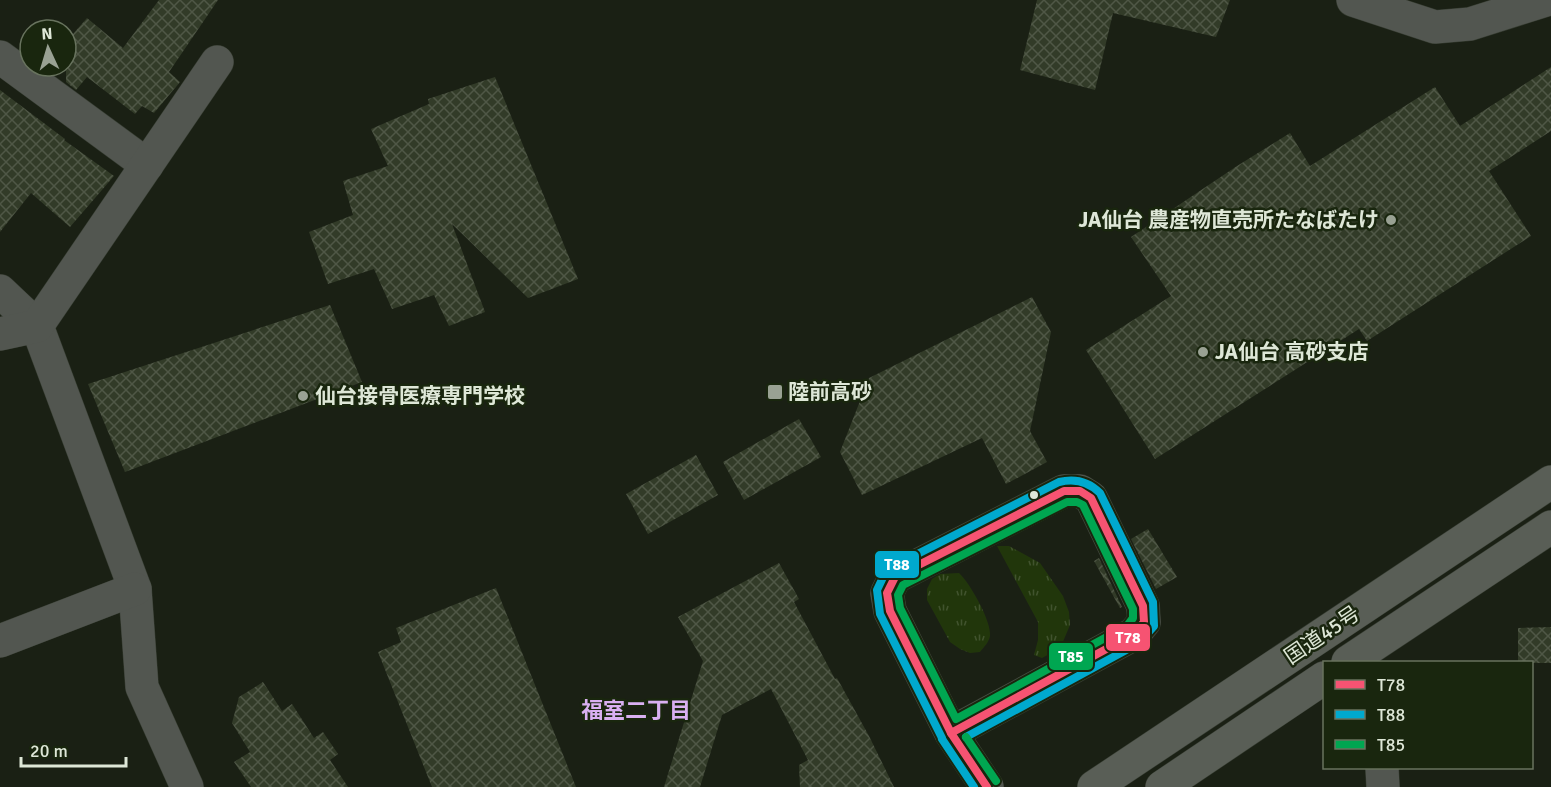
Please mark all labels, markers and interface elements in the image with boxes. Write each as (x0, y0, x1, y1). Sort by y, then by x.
north arrow (18, 18, 78, 78)
text: N (41, 24, 53, 44)
place label: JA仙台 農産物直売所たなばたけ (1078, 207, 1379, 233)
marker: JA仙台 農産物直売所たなばたけ (1384, 213, 1398, 227)
place label: JA仙台 高砂支店 (1215, 339, 1369, 365)
marker: JA仙台 高砂支店 (1196, 345, 1210, 359)
place label: 陸前高砂 (788, 379, 872, 405)
place label: 仙台接骨医療専門学校 (315, 383, 525, 409)
marker: 陸前高砂 (766, 383, 784, 401)
marker: 仙台接骨医療専門学校 (296, 389, 310, 403)
unlabelled marker (1028, 489, 1040, 501)
line badge: T88 (874, 550, 920, 579)
text: T88 (884, 555, 910, 575)
street label: 国道45号 (1279, 600, 1365, 670)
line badge: T78 (1105, 623, 1151, 652)
text: T78 (1115, 628, 1141, 648)
line badge: T85 (1048, 642, 1094, 671)
text: T85 (1058, 647, 1084, 667)
legend (1323, 661, 1533, 769)
text: T78 (1377, 674, 1405, 696)
district label: 福室二丁目 (581, 697, 691, 724)
text: T88 (1377, 704, 1405, 726)
scale bar (21, 730, 126, 768)
text: T85 (1377, 734, 1405, 756)
text: 20 m (30, 740, 68, 762)

